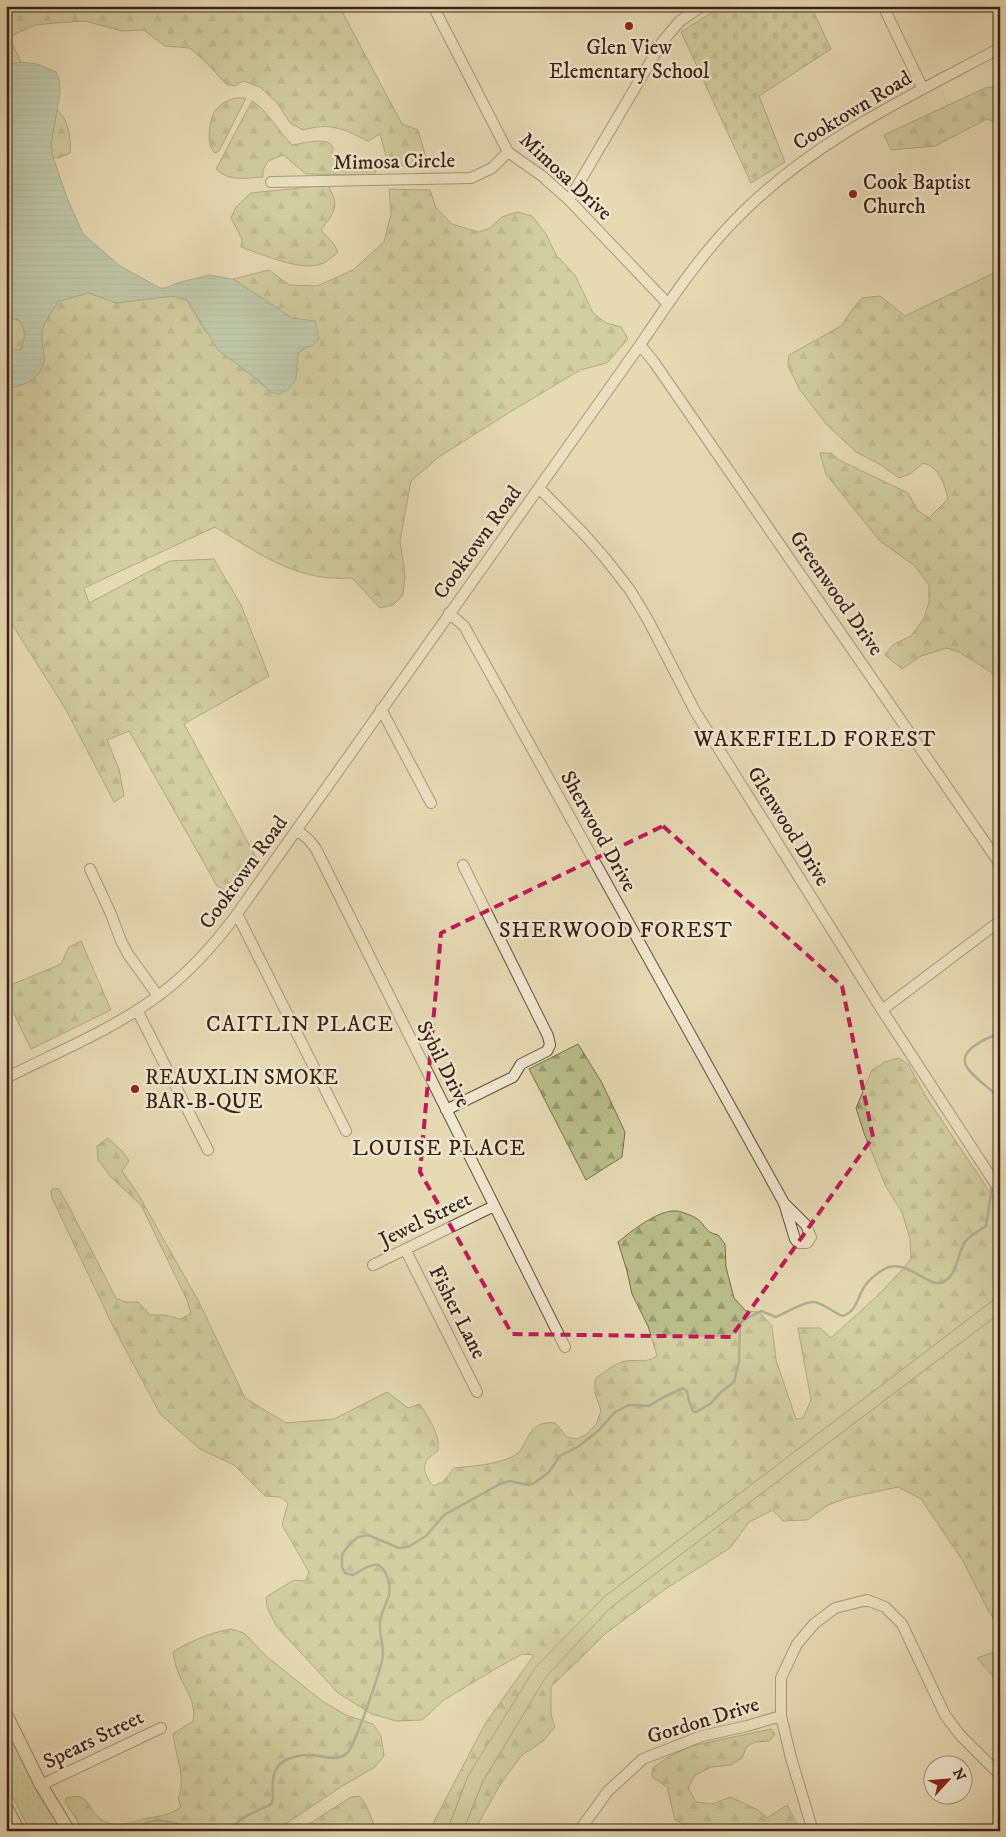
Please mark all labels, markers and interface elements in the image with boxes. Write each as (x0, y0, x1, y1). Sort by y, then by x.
marker: Glen View Elementary School (623, 20, 635, 32)
place label: Glen View Elementary School (549, 35, 710, 85)
street label: Cooktown Road (788, 65, 917, 156)
street label: Mimosa Drive (513, 127, 617, 227)
street label: Mimosa Circle (333, 148, 456, 176)
place label: Cook Baptist Church (863, 170, 971, 220)
marker: Cook Baptist Church (847, 188, 859, 200)
street label: Cooktown Road (428, 480, 528, 604)
street label: Greenwood Drive (784, 526, 889, 661)
district label: WAKEFIELD FOREST (693, 726, 936, 753)
street label: Glenwood Drive (741, 762, 835, 891)
street label: Sherwood Drive (554, 766, 642, 897)
street label: Cooktown Road (194, 810, 294, 934)
district label: SHERWOOD FOREST (499, 917, 733, 944)
district label: CAITLIN PLACE (206, 1011, 394, 1038)
street label: Sybil Drive (410, 1017, 476, 1112)
place label: REAUXLIN SMOKE BAR-B-QUE (145, 1065, 338, 1115)
marker: REAUXLIN SMOKE BAR-B-QUE (129, 1083, 141, 1095)
district label: LOUISE PLACE (352, 1135, 526, 1162)
street label: Jewel Street (373, 1186, 476, 1254)
street label: Fisher Lane (423, 1262, 492, 1364)
street label: Gordon Drive (644, 1692, 763, 1750)
street label: Spears Street (39, 1704, 148, 1775)
north arrow (924, 1754, 974, 1804)
text: N (948, 1766, 970, 1784)

